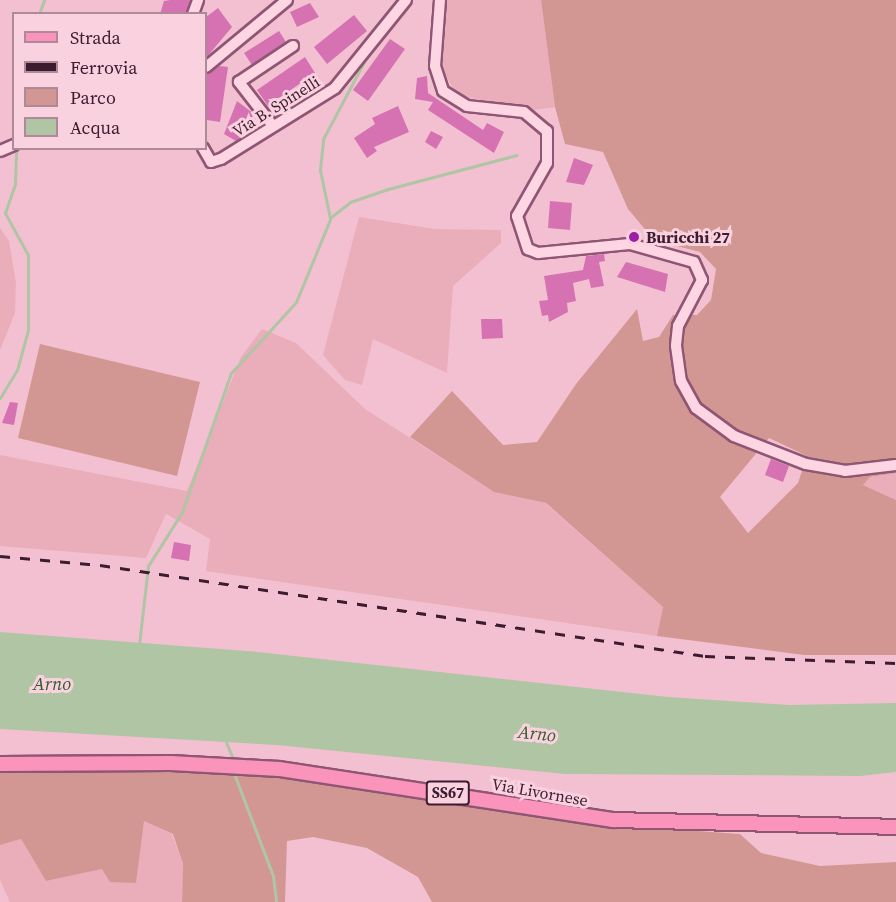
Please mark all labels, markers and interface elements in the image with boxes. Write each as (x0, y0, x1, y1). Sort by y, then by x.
legend (12, 12, 207, 150)
text: Strada (70, 25, 121, 50)
text: Ferrovia (70, 55, 137, 80)
street label: Via B. Spinelli (229, 72, 323, 140)
text: Parco (70, 85, 116, 110)
text: Acqua (70, 115, 120, 140)
place label: Buricchi 27 (646, 227, 730, 247)
marker: Buricchi 27 (627, 230, 641, 244)
water label: Arno (33, 673, 71, 695)
water label: Arno (517, 721, 557, 747)
street label: Via Livornese (490, 774, 590, 810)
road number: SS67 (426, 781, 470, 805)

